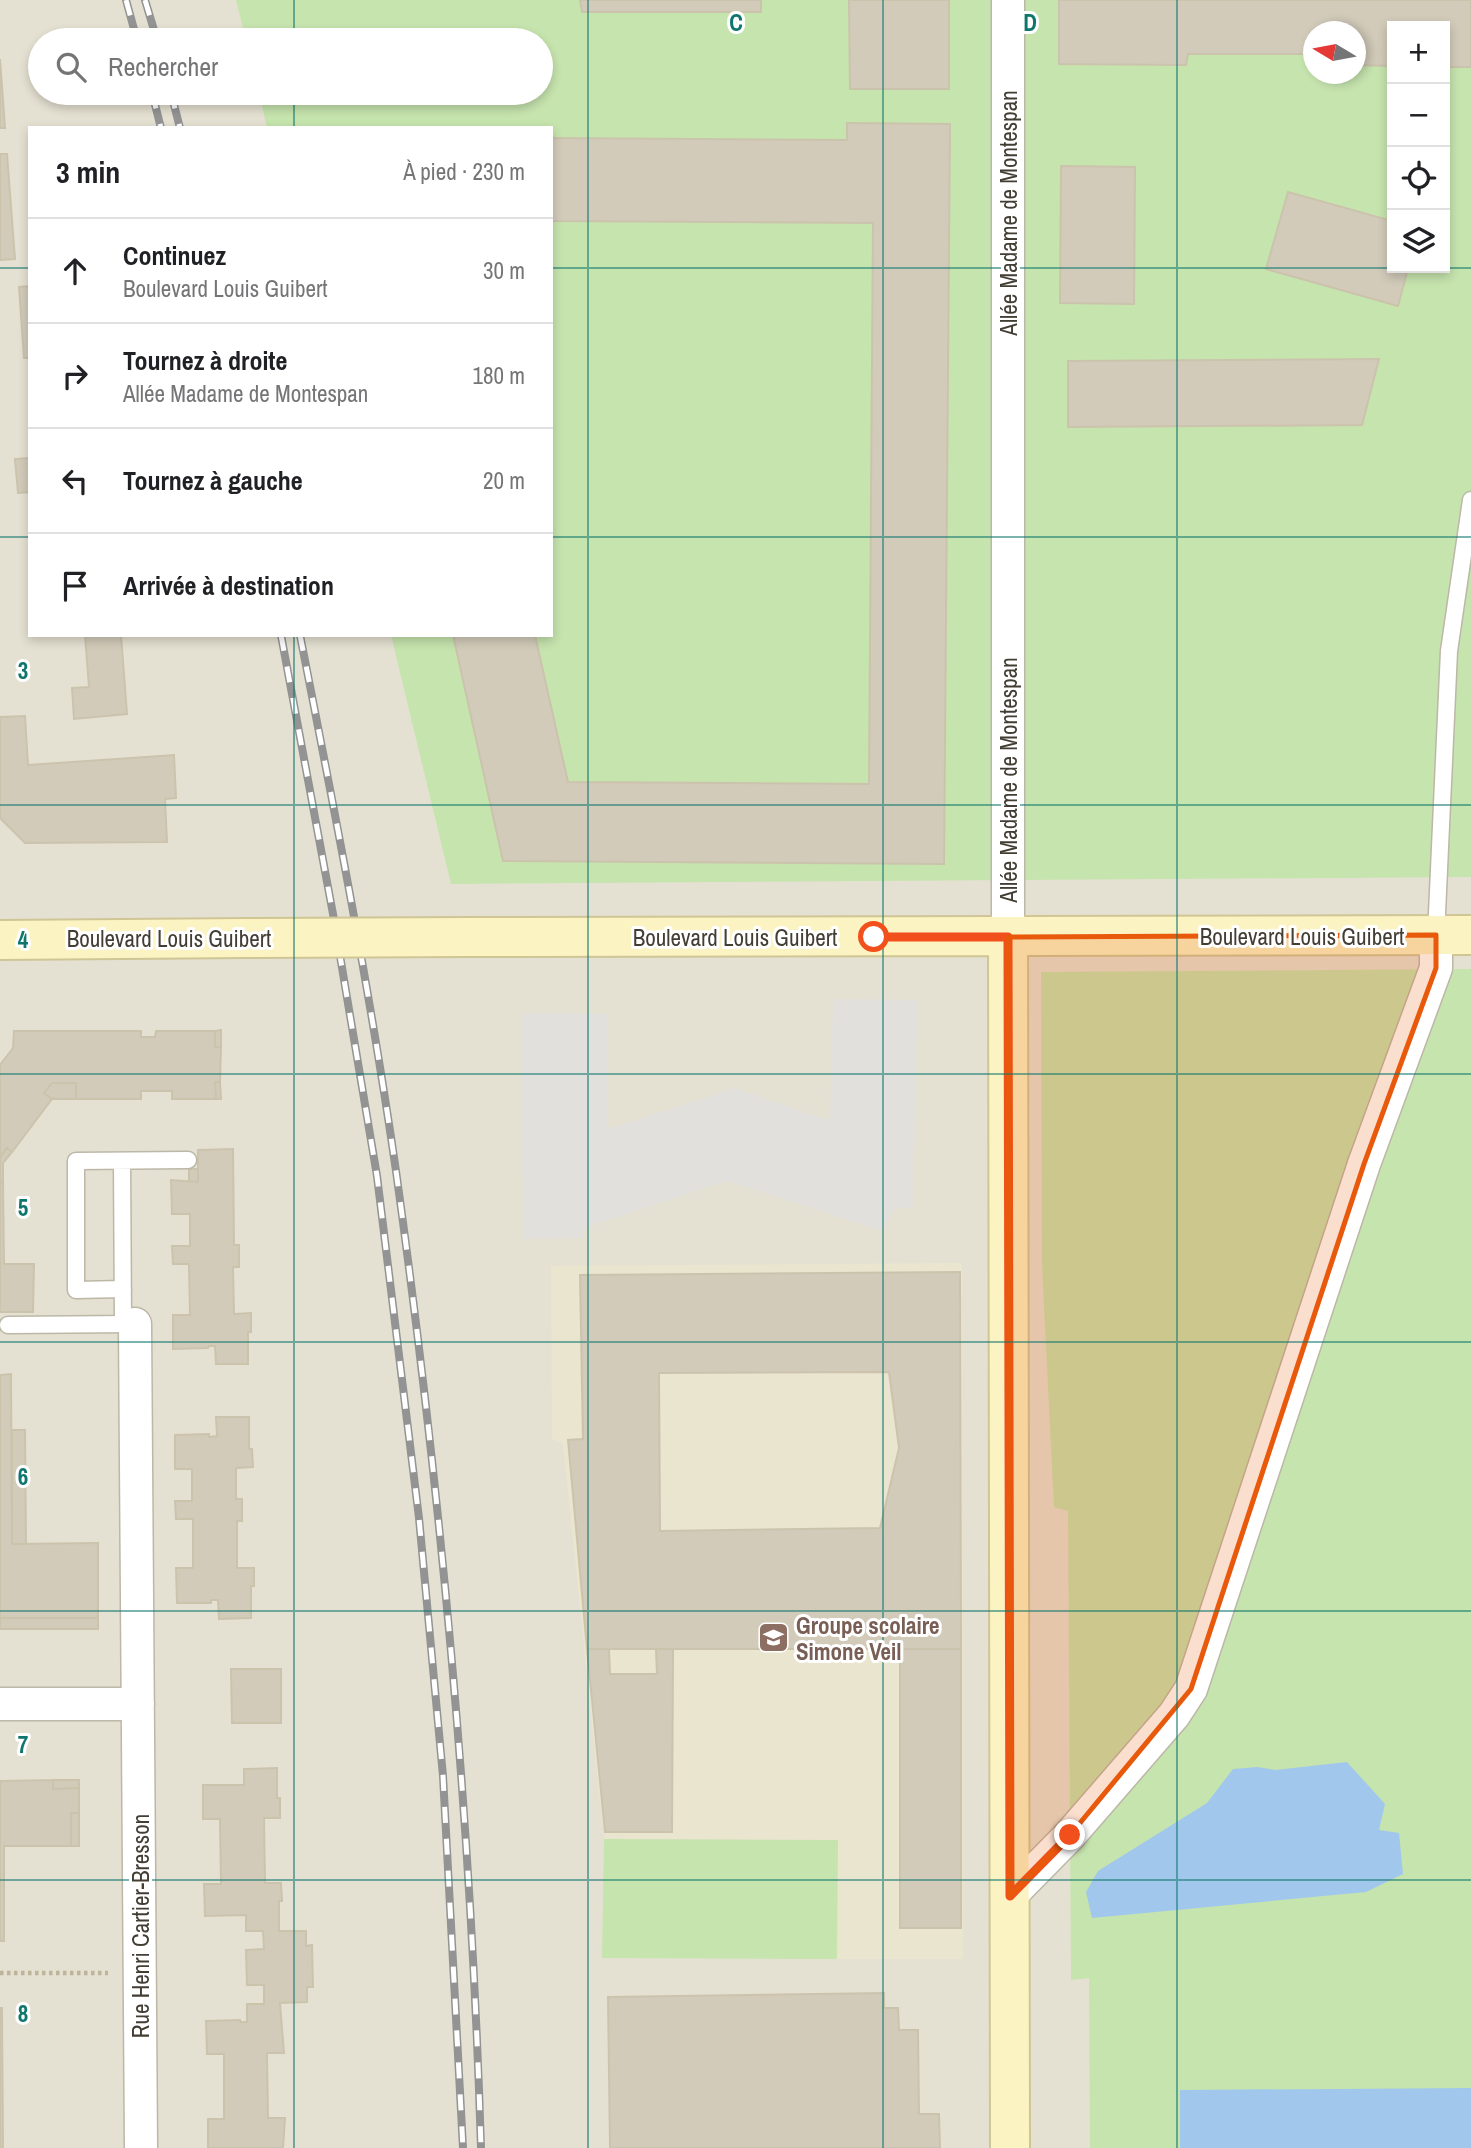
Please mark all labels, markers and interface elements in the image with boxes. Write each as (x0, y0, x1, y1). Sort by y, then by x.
text: C (729, 7, 743, 38)
text: D (1023, 7, 1037, 38)
north arrow (1303, 21, 1366, 84)
map controls (1387, 21, 1450, 273)
button: + (1387, 21, 1450, 84)
search box (28, 28, 553, 105)
icon: search (52, 48, 90, 86)
text: Rechercher (108, 49, 218, 84)
button: − (1387, 84, 1450, 147)
street label: Allée Madame de Montespan (993, 90, 1024, 337)
button: locate (1387, 147, 1450, 210)
text: 3 min (56, 152, 120, 192)
text: À pied · 230 m (403, 156, 525, 187)
button: layers (1387, 210, 1450, 273)
text: Continuez (123, 238, 226, 273)
icon: ahead (56, 252, 94, 290)
text: 30 m (483, 255, 525, 286)
text: Boulevard Louis Guibert (123, 273, 327, 304)
text: Tournez à droite (123, 343, 287, 378)
icon: right (56, 357, 94, 395)
text: 180 m (473, 360, 525, 391)
text: Allée Madame de Montespan (123, 378, 368, 409)
icon: left (56, 462, 94, 500)
text: Tournez à gauche (123, 463, 303, 498)
text: 20 m (483, 465, 525, 496)
icon: arrive (56, 567, 94, 605)
text: Arrivée à destination (123, 568, 334, 603)
text: 3 (18, 655, 28, 686)
street label: Allée Madame de Montespan (993, 657, 1024, 904)
route start (858, 921, 889, 952)
street label: Boulevard Louis Guibert (1200, 921, 1404, 952)
street label: Boulevard Louis Guibert (633, 922, 837, 953)
street label: Boulevard Louis Guibert (67, 923, 271, 954)
text: 4 (18, 924, 29, 955)
text: 5 (18, 1192, 28, 1223)
text: 6 (18, 1461, 28, 1492)
place label: Groupe scolaire Simone Veil (796, 1610, 940, 1667)
school or university icon: Groupe scolaire Simone Veil (756, 1621, 790, 1655)
text: 7 (18, 1729, 28, 1760)
street label: Rue Henri Cartier-Bresson (125, 1814, 156, 2038)
route end (1054, 1819, 1085, 1850)
text: 8 (18, 1998, 28, 2029)

